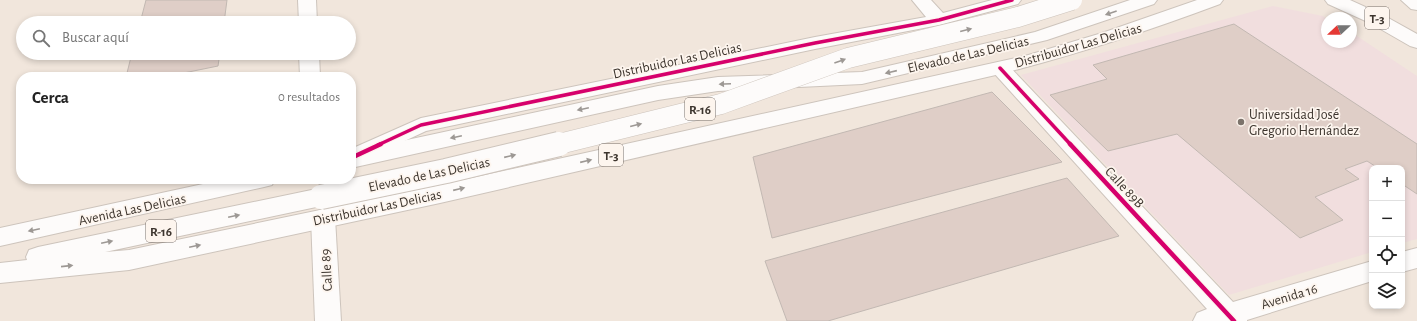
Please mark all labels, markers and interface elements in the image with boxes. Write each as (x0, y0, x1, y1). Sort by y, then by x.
road number: T-3 (1365, 7, 1389, 29)
one-way arrow (1104, 10, 1116, 16)
north arrow (1321, 12, 1357, 48)
search box (16, 16, 356, 60)
street label: Distribuidor Las Delicias (1013, 21, 1143, 71)
one-way arrow (960, 26, 972, 32)
icon: search (30, 27, 52, 49)
text: Buscar aquí (62, 30, 129, 45)
street label: Elevado de Las Delicias (906, 34, 1030, 76)
street label: Distribuidor Las Delicias (612, 41, 743, 81)
one-way arrow (834, 58, 846, 64)
one-way arrow (885, 69, 897, 75)
one-way arrow (719, 80, 731, 87)
text: Cerca (32, 89, 69, 106)
text: 0 resultados (278, 91, 340, 104)
road number: R-16 (685, 98, 715, 120)
one-way arrow (577, 107, 590, 113)
place label: Universidad José Gregorio Hernández (1249, 108, 1359, 138)
marker: Universidad José Gregorio Hernández (1236, 117, 1246, 127)
one-way arrow (630, 122, 642, 128)
one-way arrow (450, 134, 463, 140)
road number: T-3 (599, 144, 623, 166)
one-way arrow (504, 152, 516, 158)
street label: Elevado de Las Delicias (367, 155, 491, 195)
one-way arrow (579, 157, 592, 163)
street label: Calle 89B (1102, 165, 1146, 211)
map controls (1369, 165, 1405, 309)
button: + (1369, 165, 1405, 201)
one-way arrow (453, 186, 465, 192)
street label: Distribuidor Las Delicias (312, 188, 443, 228)
street label: Avenida Las Delicias (77, 192, 187, 228)
button: − (1369, 201, 1405, 237)
one-way arrow (228, 212, 240, 218)
road number: R-16 (146, 220, 176, 242)
one-way arrow (28, 227, 40, 233)
button: locate (1369, 237, 1405, 273)
one-way arrow (101, 239, 113, 245)
one-way arrow (189, 242, 201, 248)
street label: Calle 89 (319, 248, 335, 292)
one-way arrow (61, 263, 73, 269)
button: layers (1369, 273, 1405, 309)
street label: Avenida 16 (1259, 282, 1319, 312)

